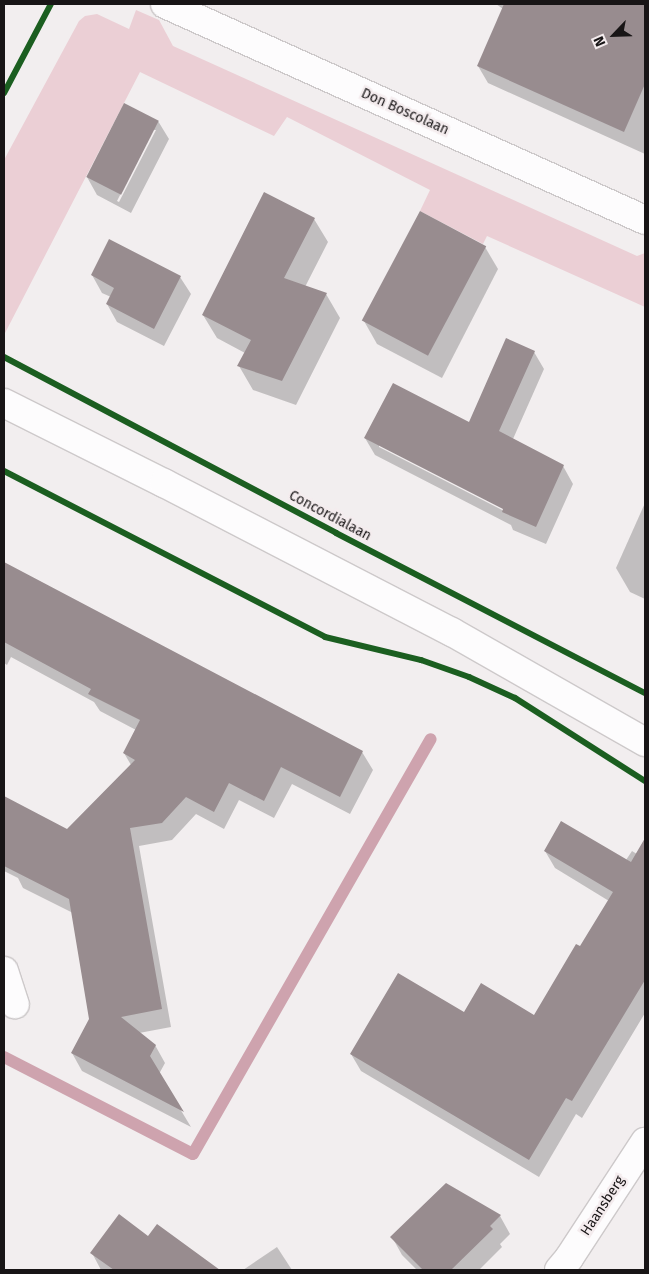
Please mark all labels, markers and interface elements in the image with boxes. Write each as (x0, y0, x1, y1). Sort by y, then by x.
north arrow (589, 10, 639, 60)
text: N (590, 34, 609, 49)
street label: Don Boscolaan (359, 85, 451, 139)
street label: Concordialaan (286, 487, 374, 545)
street label: Haansberg (577, 1173, 629, 1239)

